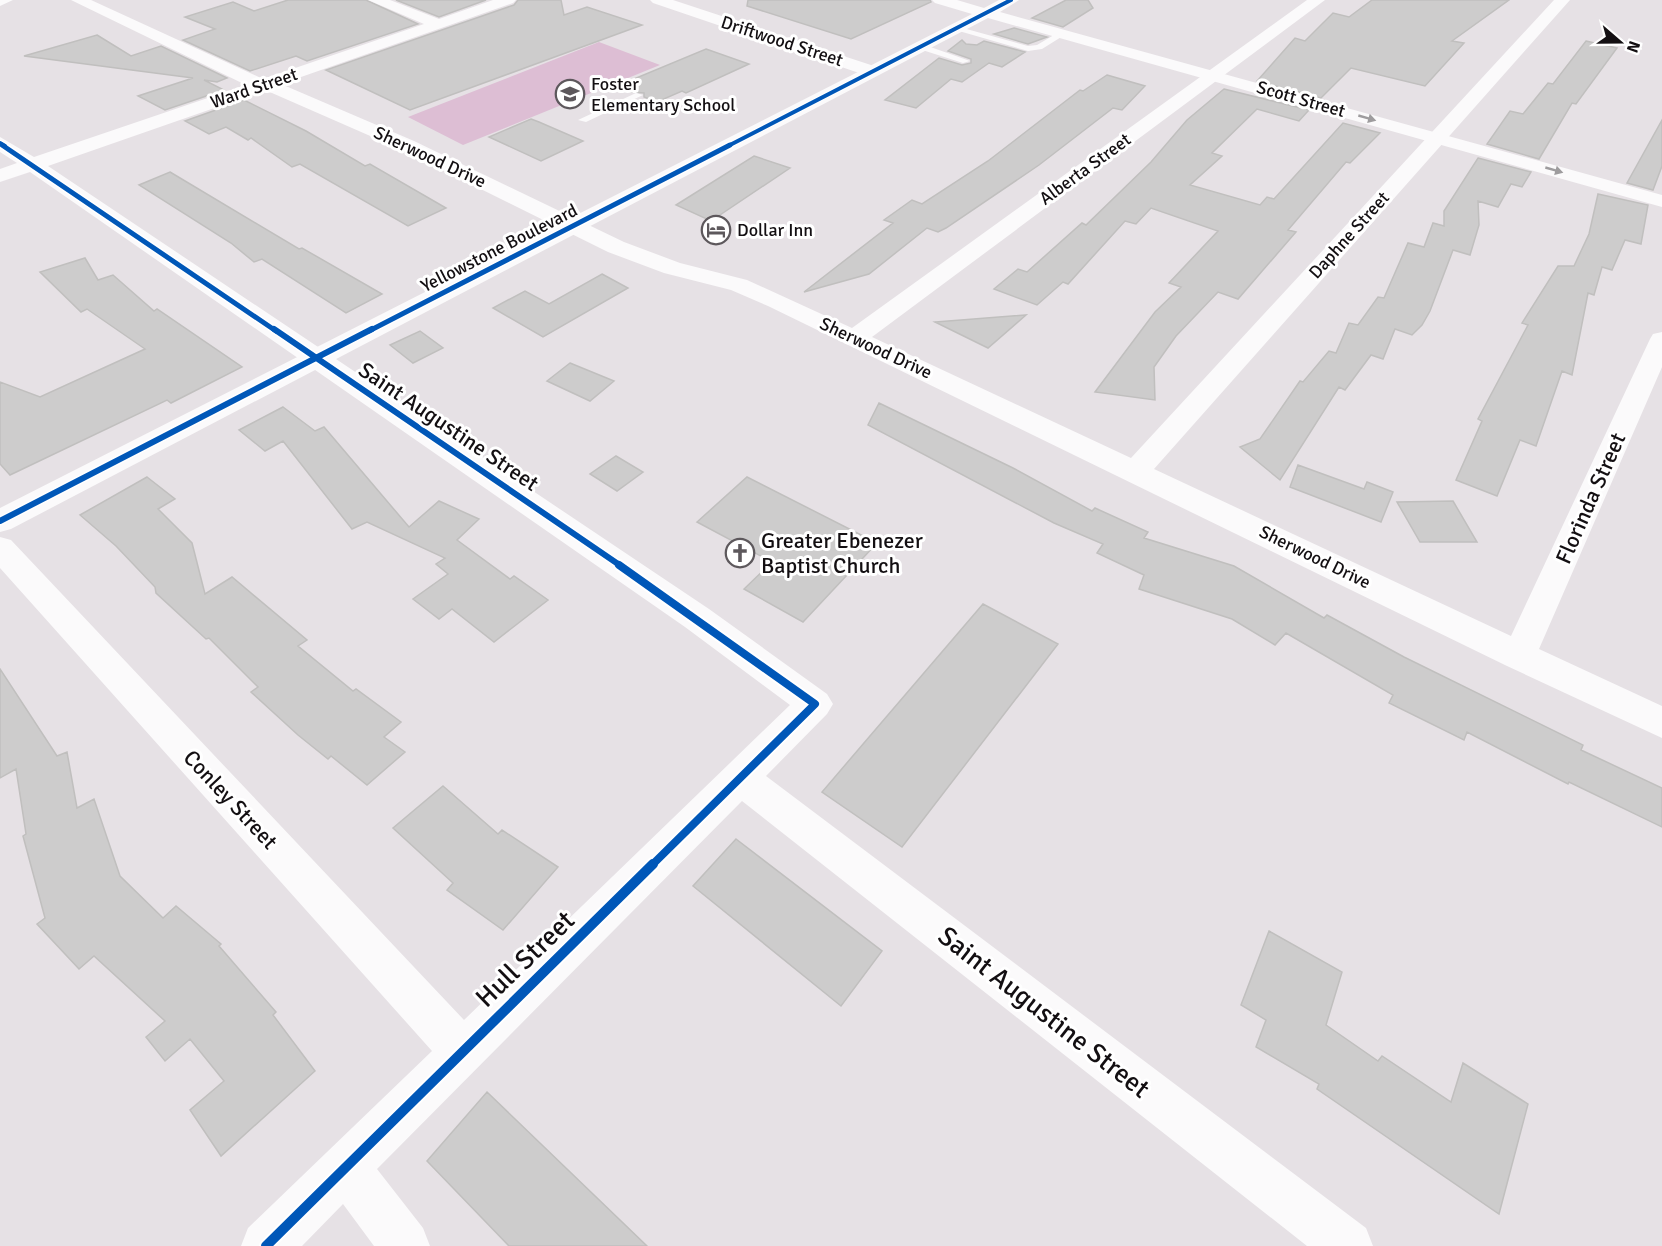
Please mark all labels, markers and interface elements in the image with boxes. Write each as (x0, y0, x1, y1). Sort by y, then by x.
street label: Driftwood Street (718, 11, 846, 71)
north arrow (1590, 12, 1650, 72)
text: N (1622, 38, 1644, 55)
street label: Ward Street (208, 63, 300, 113)
place label: Foster Elementary School (591, 73, 736, 116)
street label: Scott Street (1254, 76, 1348, 122)
school or university icon: Foster Elementary School (554, 78, 586, 110)
one-way arrow (1358, 113, 1376, 123)
street label: Sherwood Drive (370, 121, 490, 193)
street label: Alberta Street (1035, 128, 1135, 210)
one-way arrow (1546, 166, 1564, 175)
street label: Daphne Street (1304, 187, 1394, 283)
street label: Yellowstone Boulevard (417, 199, 581, 297)
hotel icon: Dollar Inn (700, 214, 732, 246)
place label: Dollar Inn (737, 219, 813, 241)
street label: Sherwood Drive (816, 312, 936, 384)
street label: Saint Augustine Street (354, 356, 544, 497)
street label: Florinda Street (1550, 428, 1631, 568)
street label: Sherwood Drive (1256, 521, 1374, 593)
place label: Greater Ebenezer Baptist Church (761, 527, 923, 579)
church icon: Greater Ebenezer Baptist Church (724, 537, 756, 569)
street label: Conley Street (178, 744, 284, 855)
street label: Hull Street (469, 904, 582, 1015)
street label: Saint Augustine Street (931, 920, 1156, 1105)

